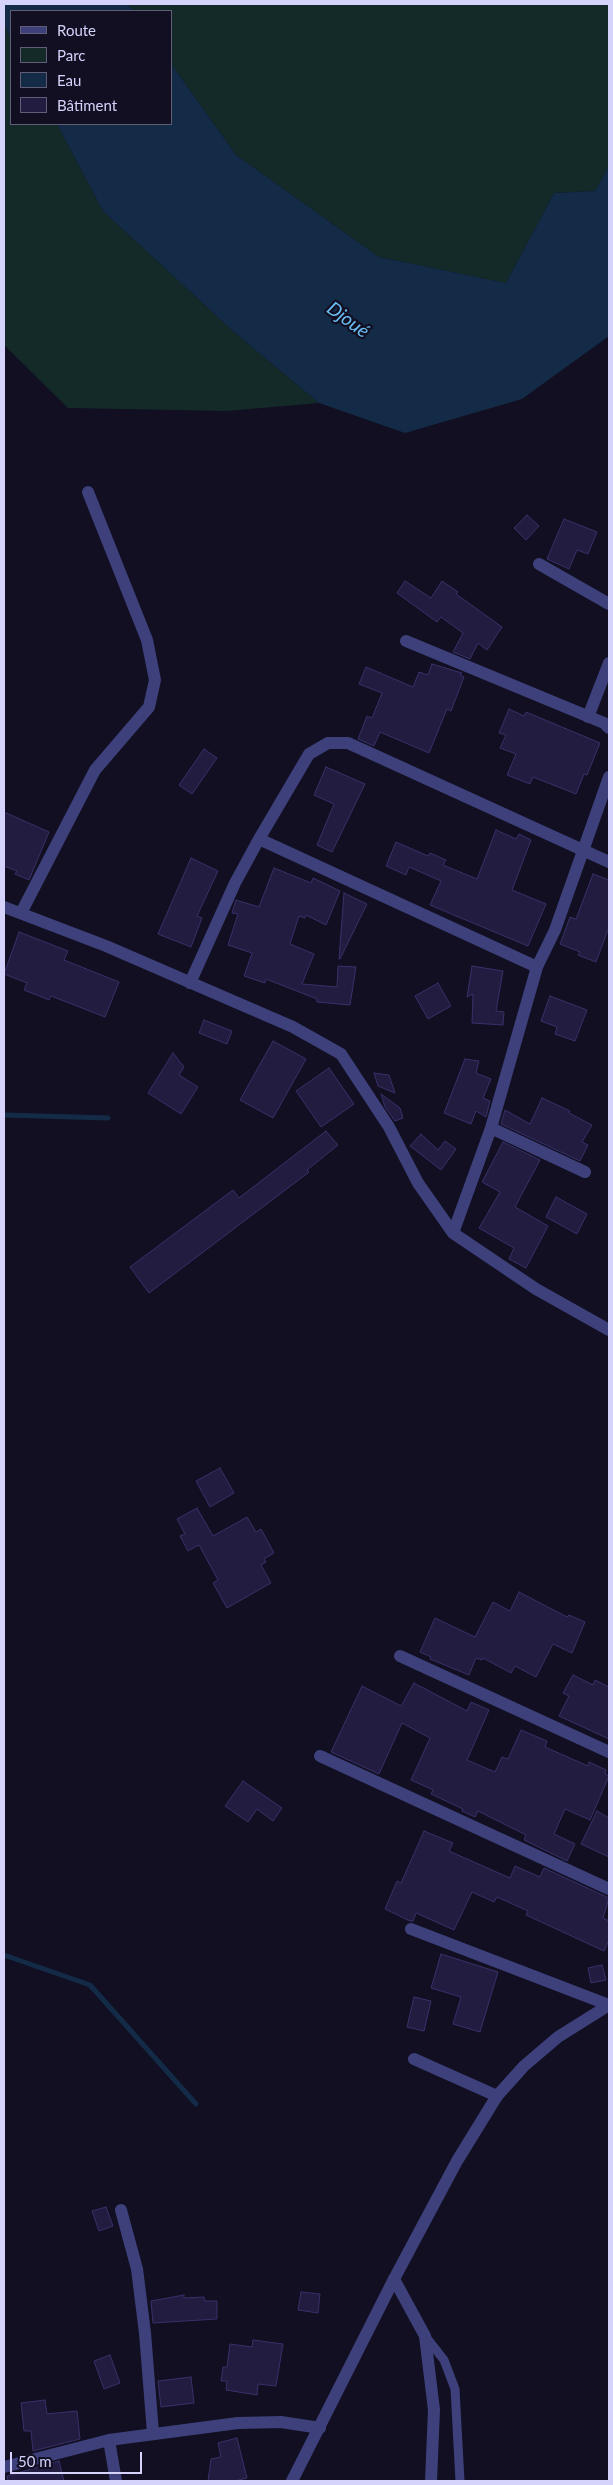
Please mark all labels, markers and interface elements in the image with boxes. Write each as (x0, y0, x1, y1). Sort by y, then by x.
legend (10, 10, 172, 125)
text: Route (57, 21, 96, 39)
text: Parc (57, 46, 86, 64)
text: Eau (57, 71, 81, 89)
text: Bâtiment (57, 96, 117, 114)
water label: Djoué (322, 297, 374, 343)
scale bar (12, 2442, 145, 2474)
text: 50 m (18, 2452, 52, 2470)

